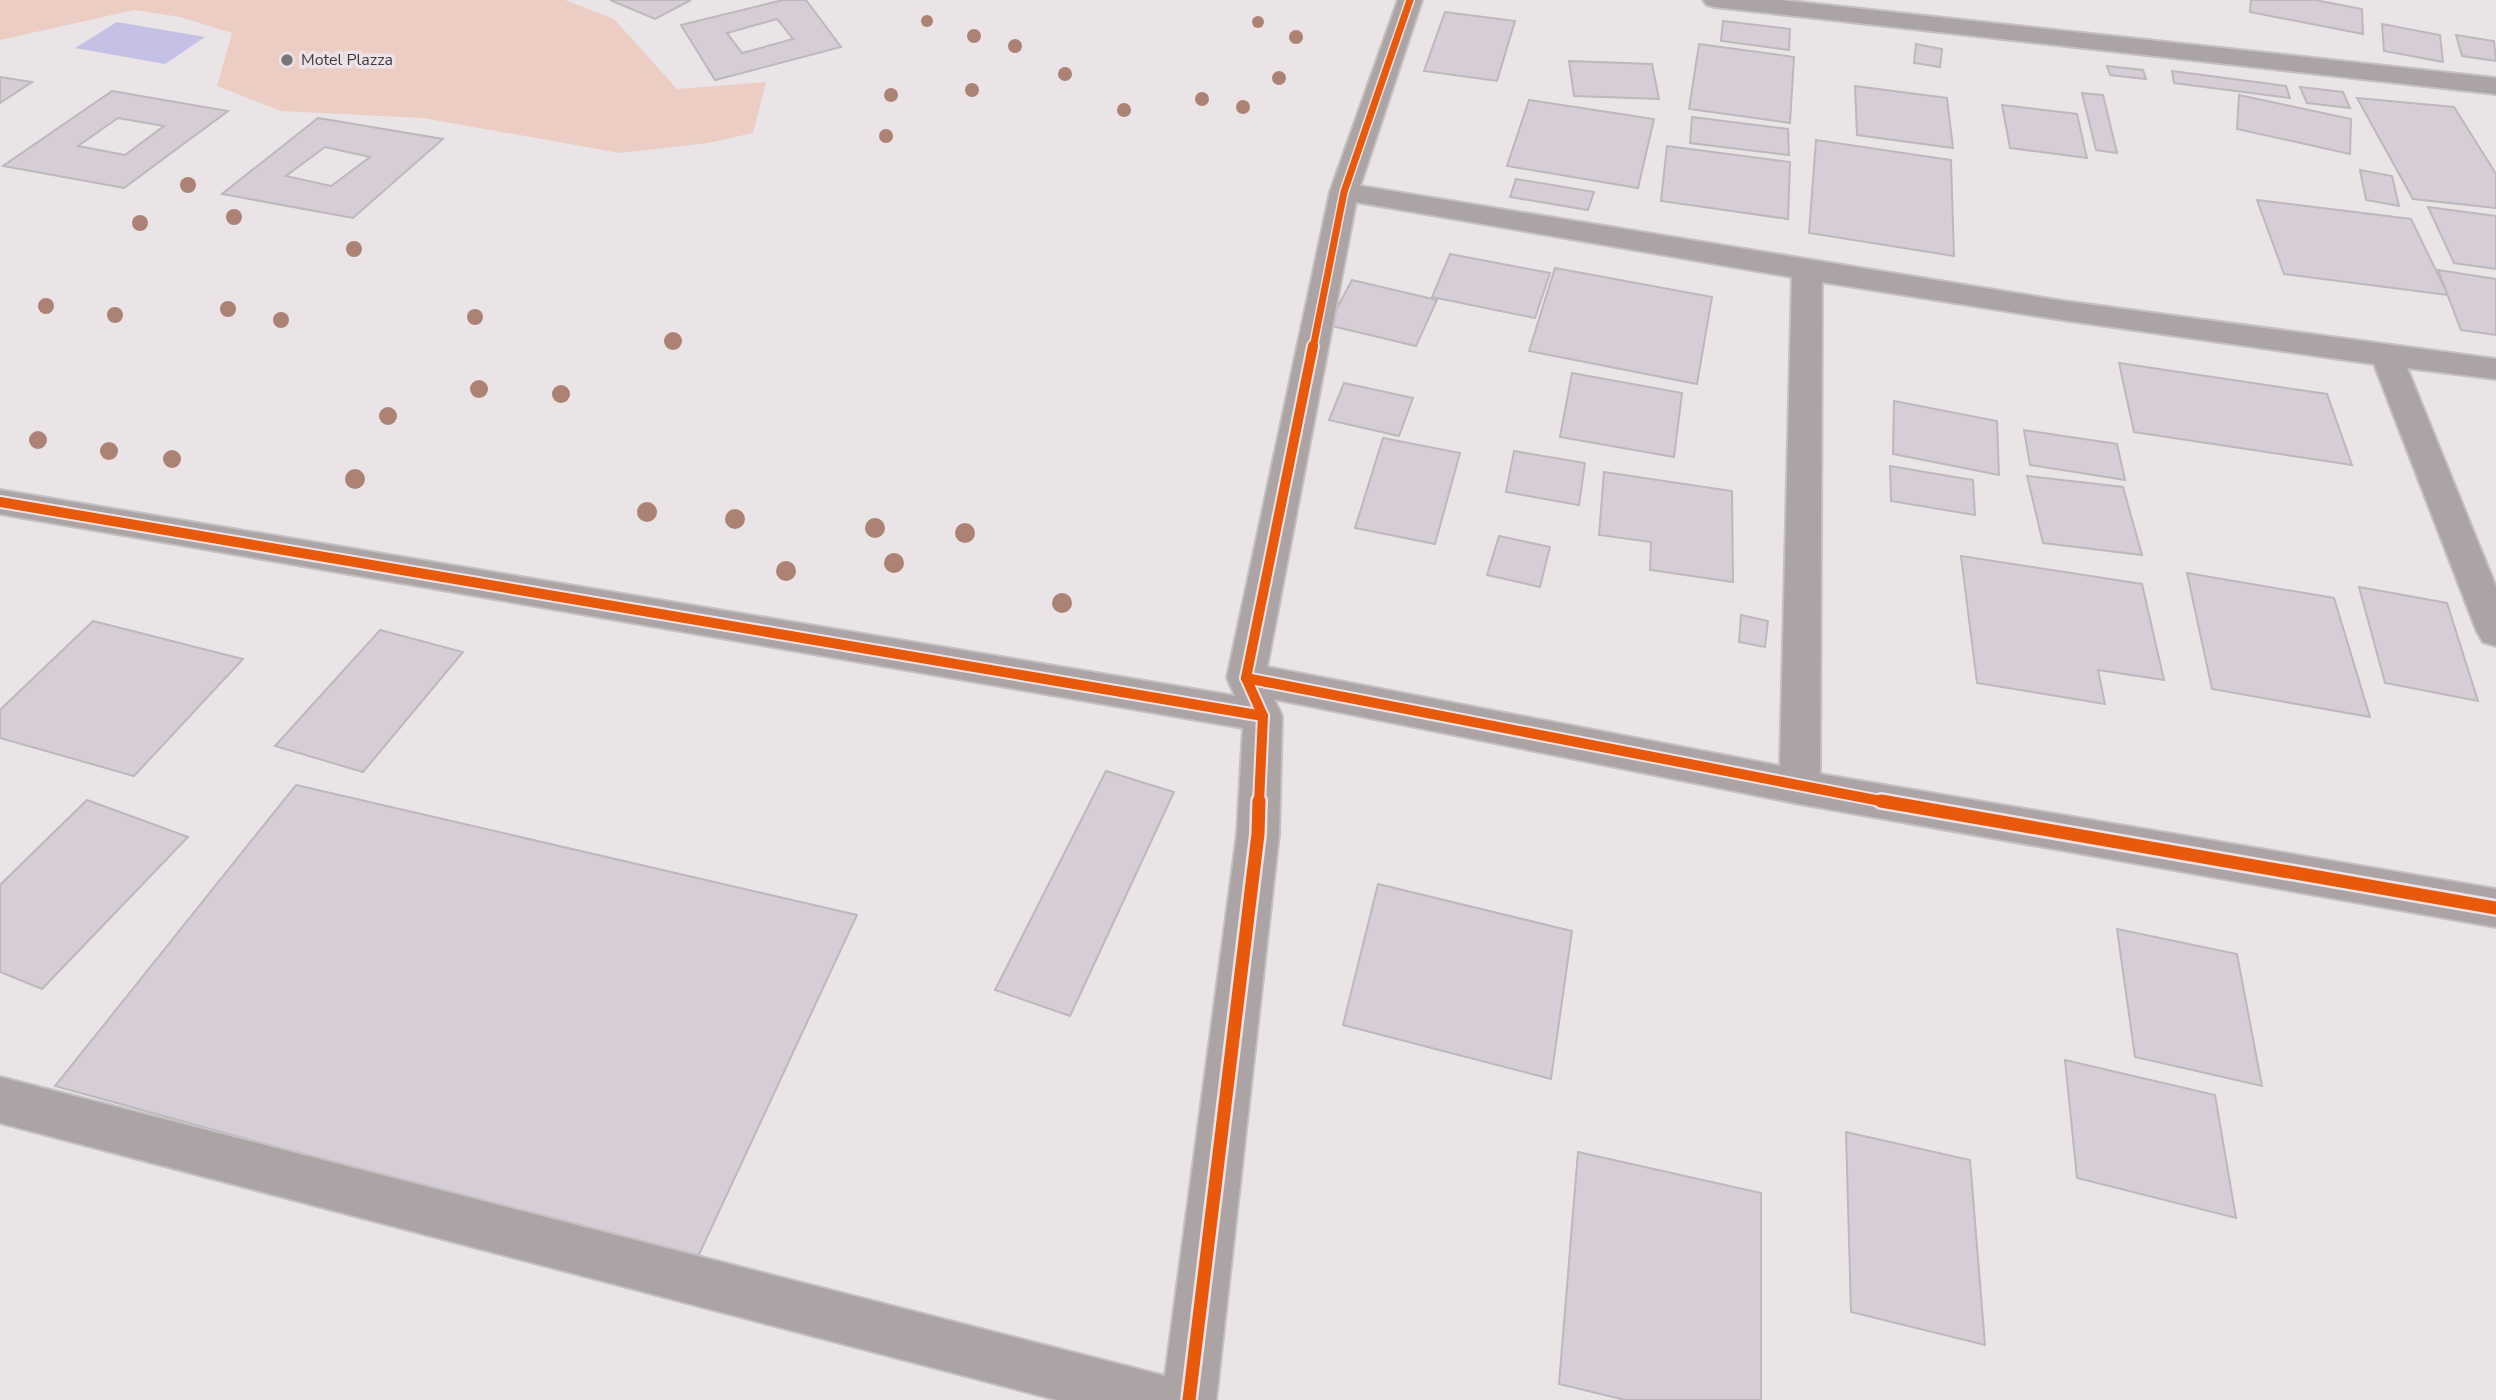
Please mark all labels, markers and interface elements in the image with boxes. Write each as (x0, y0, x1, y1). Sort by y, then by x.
place label: Motel Plazza (301, 49, 393, 71)
marker: Motel Plazza (279, 52, 295, 68)

